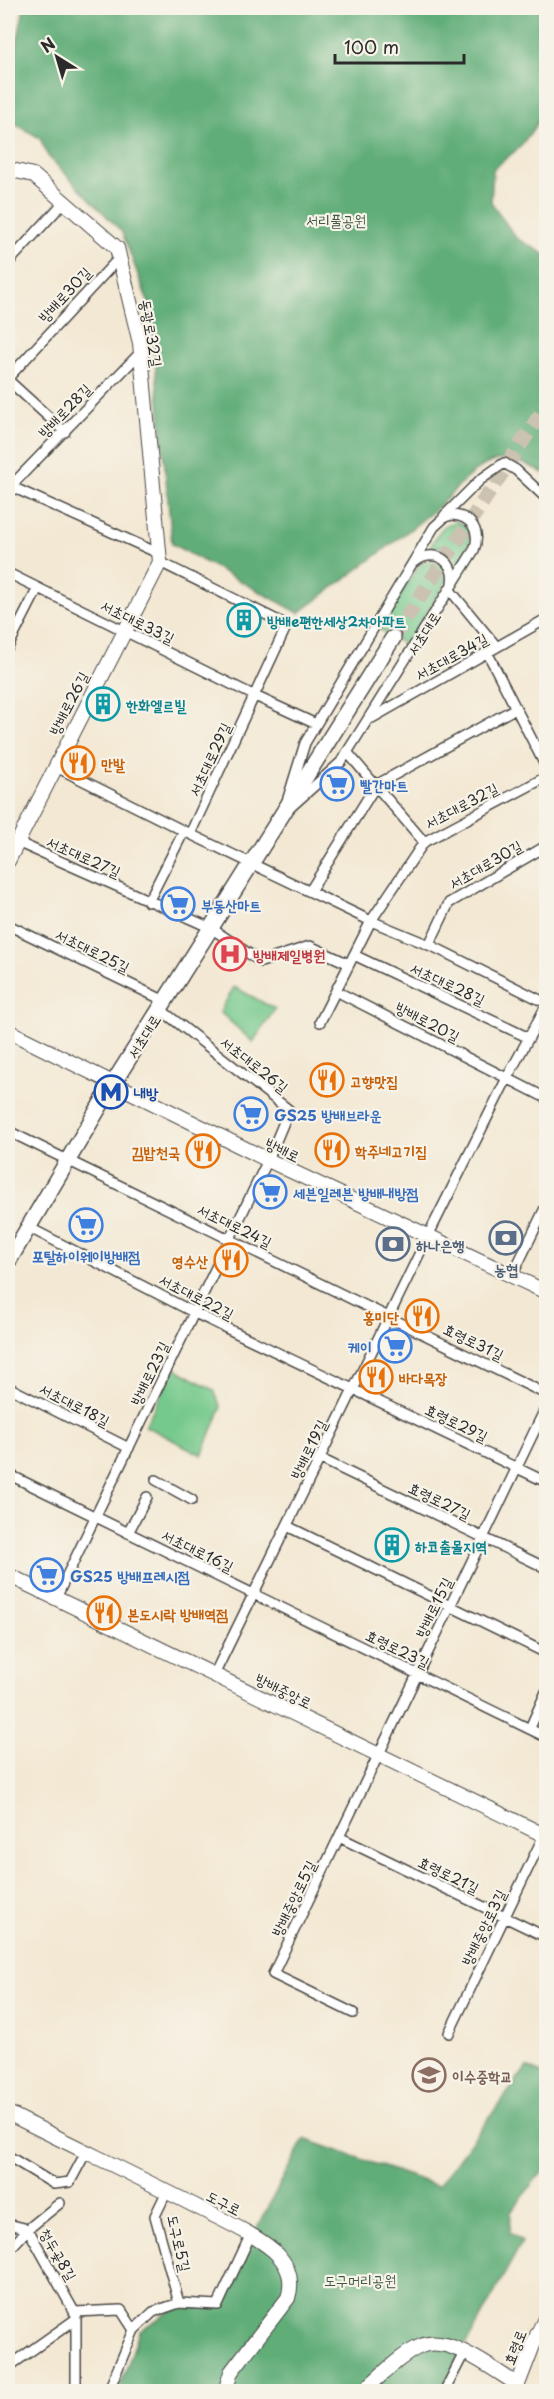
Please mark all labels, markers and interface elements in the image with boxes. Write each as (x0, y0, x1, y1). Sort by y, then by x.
north arrow (27, 27, 87, 87)
scale bar (335, 27, 464, 65)
text: N (35, 31, 60, 58)
text: 100 m (344, 33, 399, 60)
park label: 서리풀공원 (306, 208, 366, 231)
street label: 방배로30길 (32, 261, 96, 327)
street label: 동광로32길 (135, 297, 169, 369)
street label: 방배로28길 (32, 377, 96, 443)
street label: 서초대로33길 (97, 593, 179, 649)
building icon: 방배e편한세상2차아파트 (226, 602, 262, 638)
street label: 서초대로 (400, 606, 446, 660)
place label: 방배e편한세상2차아파트 (267, 609, 406, 632)
street label: 서초대로34길 (410, 627, 492, 685)
street label: 방배로26길 (42, 667, 94, 739)
building icon: 한화엘르빌 (85, 686, 121, 722)
place label: 한화엘르빌 (125, 693, 187, 716)
street label: 서초대로29길 (182, 718, 236, 800)
restaurant icon: 만발 (60, 745, 96, 781)
place label: 만발 (101, 752, 125, 775)
supermarket icon: 빨간마트 (319, 766, 355, 802)
place label: 빨간마트 (360, 773, 408, 796)
street label: 서초대로32길 (420, 776, 502, 834)
street label: 서초대로27길 (43, 829, 125, 883)
street label: 서초대로30길 (444, 834, 526, 894)
supermarket icon: 부동산마트 (160, 886, 196, 922)
place label: 부동산마트 (201, 893, 261, 916)
street label: 서초대로25길 (52, 922, 134, 978)
hospital icon: 방배제일병원 (212, 936, 248, 972)
place label: 방배제일병원 (253, 943, 325, 966)
street label: 서초대로28길 (407, 956, 489, 1010)
street label: 방배로20길 (392, 995, 464, 1047)
street label: 서초대로 (120, 1009, 166, 1063)
street label: 서초대로26길 (216, 1030, 294, 1098)
restaurant icon: 고향맛집 (309, 1062, 345, 1098)
place label: 고향맛집 (350, 1069, 398, 1092)
metro station icon: 내방 (93, 1074, 129, 1110)
place label: 내방 (133, 1081, 159, 1104)
supermarket icon: GS25 방배브라운 (233, 1096, 269, 1132)
place label: GS25 방배브라운 (274, 1103, 382, 1126)
street label: 방배로 (262, 1131, 304, 1167)
restaurant icon: 학주네고기집 (314, 1132, 350, 1168)
restaurant icon: 김밥천국 (185, 1133, 221, 1169)
place label: 학주네고기집 (354, 1139, 427, 1162)
place label: 김밥천국 (132, 1140, 180, 1163)
supermarket icon: 세븐일레븐 방배내방점 (252, 1174, 288, 1210)
place label: 세븐일레븐 방배내방점 (293, 1181, 419, 1204)
street label: 서초대로24길 (194, 1197, 276, 1253)
supermarket icon: 포탈하이웨이방배점 (68, 1207, 104, 1243)
bank icon: 농협 (488, 1220, 524, 1256)
bank icon: 하나은행 (375, 1226, 411, 1262)
place label: 하나은행 (416, 1233, 464, 1256)
restaurant icon: 영수산 (213, 1242, 249, 1278)
place label: 포탈하이웨이방배점 (32, 1244, 140, 1267)
place label: 영수산 (172, 1249, 208, 1272)
place label: 농협 (494, 1257, 518, 1280)
street label: 서초대로22길 (155, 1267, 239, 1325)
restaurant icon: 홍미단 (404, 1298, 440, 1334)
place label: 홍미단 (363, 1305, 399, 1328)
street label: 효령로31길 (440, 1316, 508, 1366)
supermarket icon: 케이 (377, 1328, 413, 1364)
place label: 케이 (348, 1335, 372, 1358)
street label: 방배로23길 (124, 1337, 174, 1409)
restaurant icon: 바다목장 (358, 1359, 394, 1395)
place label: 바다목장 (398, 1366, 447, 1389)
street label: 서초대로18길 (36, 1376, 114, 1432)
street label: 효령로29길 (422, 1397, 492, 1447)
street label: 방배로19길 (284, 1415, 332, 1483)
street label: 효령로27길 (405, 1475, 475, 1525)
street label: 서초대로16길 (158, 1523, 238, 1577)
building icon: 하코출몰지역 (374, 1527, 410, 1563)
place label: 하코출몰지역 (415, 1534, 487, 1557)
supermarket icon: GS25 방배프레시점 (29, 1557, 65, 1593)
place label: GS25 방배프레시점 (70, 1564, 190, 1587)
street label: 방배로15길 (408, 1573, 458, 1641)
restaurant icon: 본도시락 방배역점 (86, 1595, 122, 1631)
place label: 본도시락 방배역점 (127, 1602, 228, 1625)
street label: 효령로23길 (362, 1623, 434, 1673)
street label: 방배중앙로 (252, 1666, 316, 1714)
street label: 효령로21길 (414, 1849, 484, 1899)
street label: 방배중앙로5길 (265, 1856, 321, 1940)
street label: 방배중앙로3길 (455, 1885, 511, 1969)
school or university icon: 이수중학교 (411, 2057, 447, 2093)
place label: 이수중학교 (452, 2064, 512, 2087)
street label: 도구로 (203, 2184, 245, 2220)
street label: 도구로5길 (162, 2212, 198, 2274)
street label: 청두곶8길 (35, 2223, 83, 2285)
park label: 도구머리공원 (324, 2268, 396, 2291)
street label: 효령로 (497, 2326, 531, 2368)

